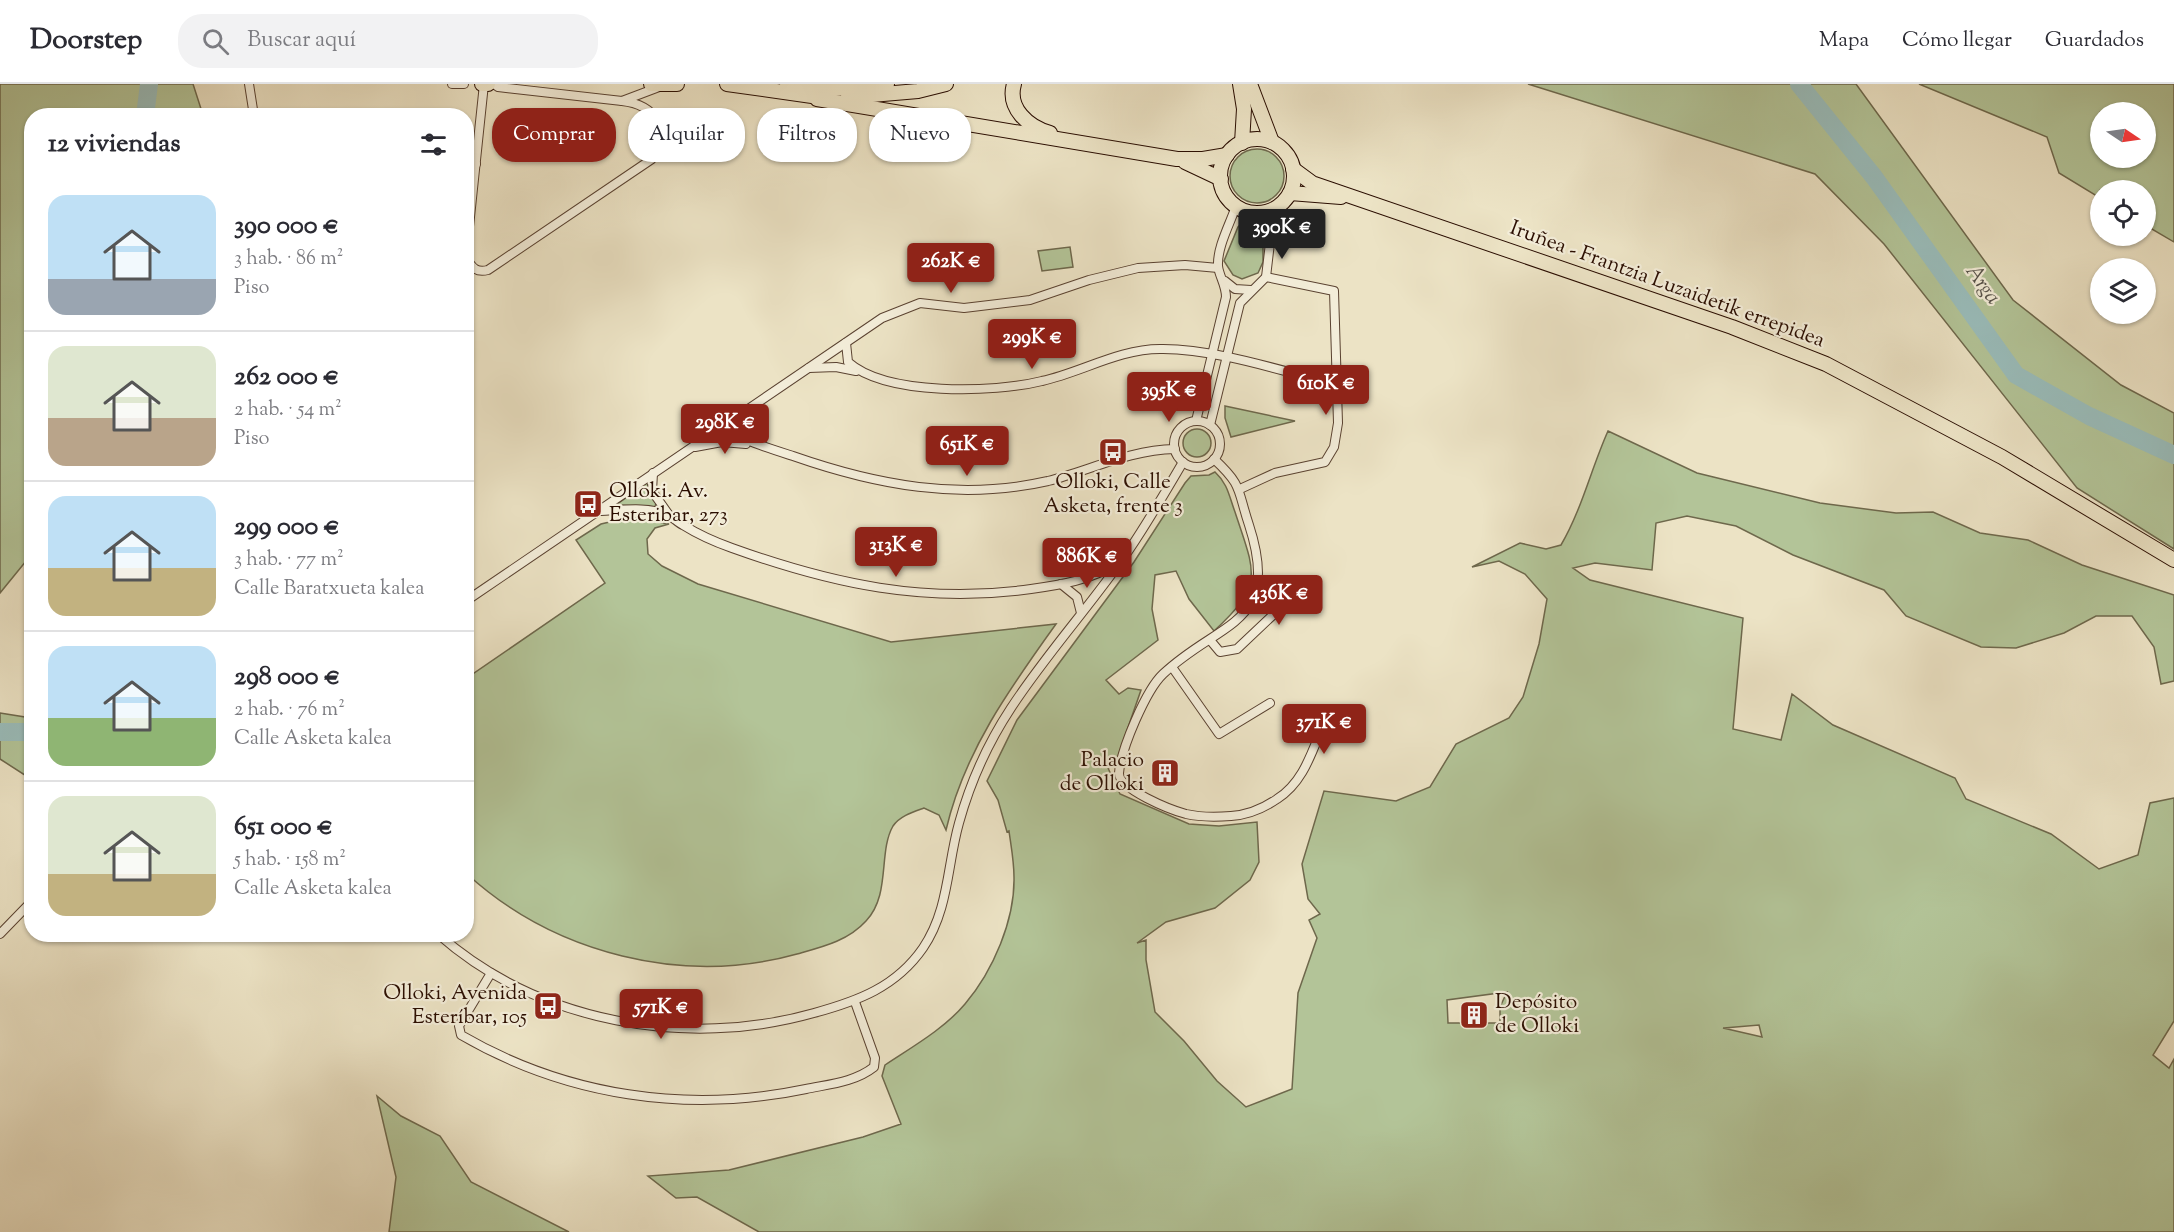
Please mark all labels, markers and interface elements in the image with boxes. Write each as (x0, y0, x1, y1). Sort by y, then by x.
search box (178, 14, 598, 68)
text: Doorstep (30, 21, 142, 61)
icon: search (199, 25, 232, 58)
text: Buscar aquí (247, 25, 356, 57)
text: Mapa (1819, 26, 1869, 56)
text: Cómo llegar (1902, 26, 2012, 56)
text: Guardados (2045, 26, 2144, 56)
north arrow (2090, 102, 2156, 168)
map controls (2090, 102, 2156, 324)
chip: Comprar (492, 108, 616, 162)
chip: Alquilar (628, 108, 745, 162)
chip: Filtros (757, 108, 857, 162)
chip: Nuevo (869, 108, 971, 162)
text: 12 viviendas (48, 126, 180, 163)
icon: filters (417, 128, 450, 161)
button: locate (2090, 180, 2156, 246)
text: 390 000 € (234, 208, 339, 245)
pin: 390K € (1233, 209, 1331, 260)
text: 390K € (1252, 214, 1312, 243)
street label: Iruñea - Frantzia Luzaidetik errepidea (1505, 214, 1829, 356)
icon: home (96, 219, 168, 291)
pin: 262K € (902, 243, 1000, 294)
text: 3 hab. · 86 m² (234, 245, 344, 274)
text: 262K € (921, 248, 981, 277)
water label: Arga (1956, 258, 2008, 312)
button: layers (2090, 258, 2156, 324)
text: Piso (234, 274, 269, 303)
pin: 299K € (983, 319, 1081, 370)
text: 299K € (1002, 324, 1062, 353)
text: 262 000 € (234, 359, 339, 396)
pin: 610K € (1277, 365, 1375, 416)
icon: home (96, 370, 168, 442)
text: 610K € (1297, 370, 1355, 399)
pin: 395K € (1120, 372, 1218, 423)
text: 395K € (1141, 377, 1197, 406)
text: 2 hab. · 54 m² (234, 396, 342, 425)
pin: 298K € (676, 404, 774, 455)
text: 298K € (695, 409, 755, 438)
text: Piso (234, 425, 269, 454)
pin: 651K € (918, 426, 1016, 477)
text: 651K € (940, 431, 994, 460)
bus stop icon: Olloki, Calle Asketa, frente 3 (1097, 436, 1129, 468)
place label: Olloki, Calle Asketa, frente 3 (1043, 468, 1183, 522)
place label: Olloki. Av. Esteribar, 273 (609, 477, 728, 531)
bus stop icon: Olloki. Av. Esteribar, 273 (572, 488, 604, 520)
text: 299 000 € (234, 509, 340, 546)
icon: home (96, 520, 168, 592)
pin: 313K € (847, 527, 945, 578)
text: 313K € (869, 532, 923, 561)
pin: 886K € (1038, 538, 1136, 589)
text: 886K € (1057, 543, 1117, 572)
text: 3 hab. · 77 m² (234, 546, 344, 575)
text: Calle Baratxueta kalea (234, 575, 424, 604)
pin: 436K € (1230, 575, 1328, 626)
text: 436K € (1250, 580, 1308, 609)
text: 298 000 € (234, 659, 340, 696)
icon: home (96, 670, 168, 742)
text: 2 hab. · 76 m² (234, 696, 345, 725)
pin: 371K € (1275, 704, 1373, 755)
text: 371K € (1296, 709, 1352, 738)
text: Calle Asketa kalea (234, 725, 392, 754)
place label: Palacio de Olloki (1060, 746, 1144, 800)
building icon: Palacio de Olloki (1149, 757, 1181, 789)
text: 651 000 € (234, 809, 333, 846)
icon: home (96, 820, 168, 892)
text: 5 hab. · 158 m² (234, 846, 346, 875)
text: Calle Asketa kalea (234, 875, 392, 904)
place label: Olloki, Avenida Esteríbar, 105 (383, 979, 527, 1033)
place label: Depósito de Olloki (1495, 988, 1579, 1042)
pin: 571K € (612, 989, 710, 1040)
bus stop icon: Olloki, Avenida Esteríbar, 105 (532, 990, 564, 1022)
text: 571K € (634, 994, 688, 1023)
building icon: Depósito de Olloki (1458, 999, 1490, 1031)

